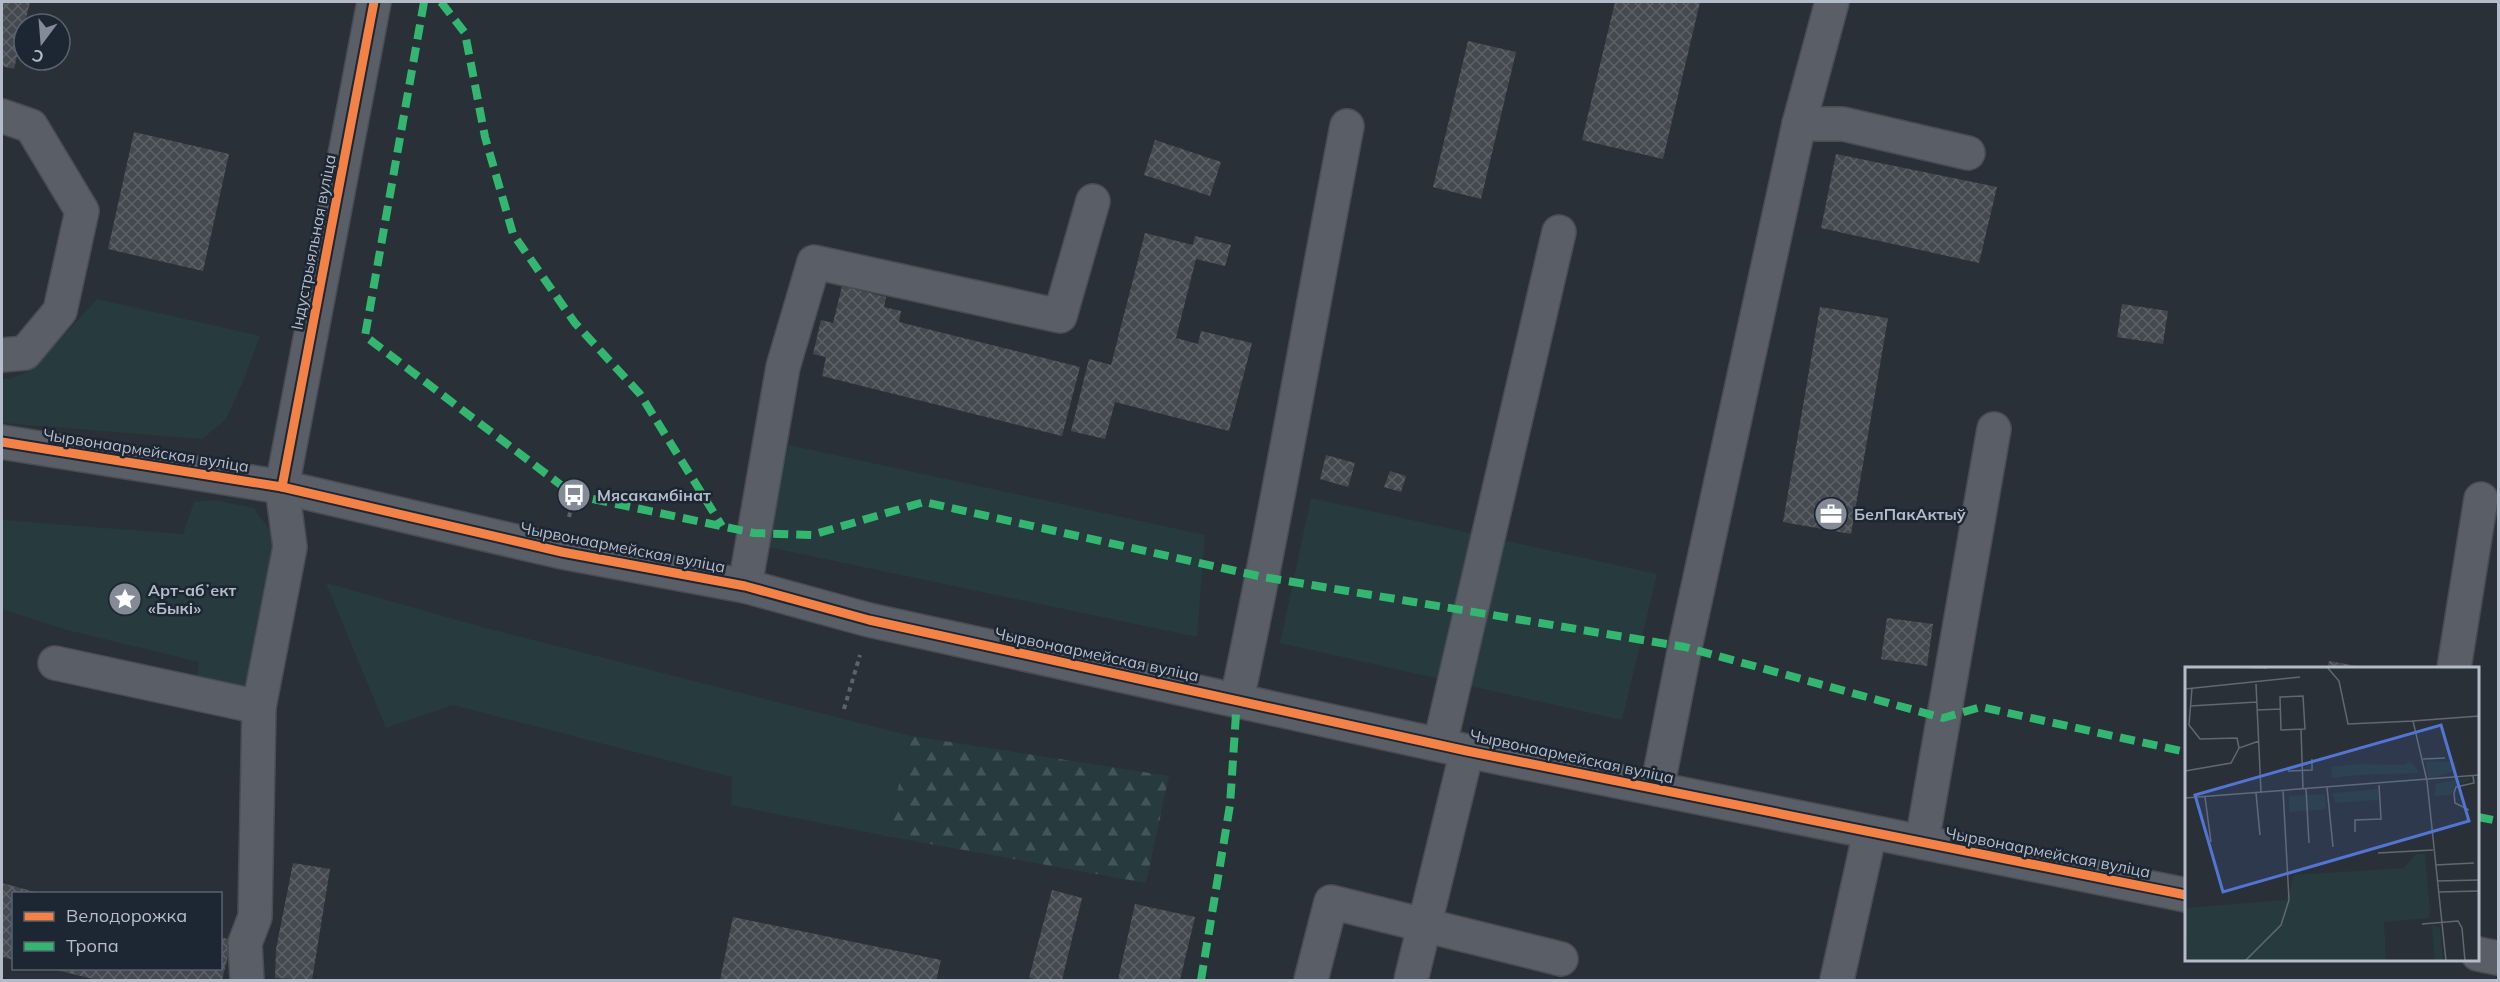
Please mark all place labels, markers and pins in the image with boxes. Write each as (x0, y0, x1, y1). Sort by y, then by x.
bus stop icon: Мясакамбінат (556, 477, 592, 513)
place label: Мясакамбінат (597, 485, 711, 505)
office icon: БелПакАктыў (1813, 496, 1849, 532)
place label: БелПакАктыў (1854, 504, 1966, 524)
place label: Арт-абʼект «Быкі» (148, 580, 236, 618)
place icon: Арт-абʼект «Быкі» (107, 581, 143, 617)

